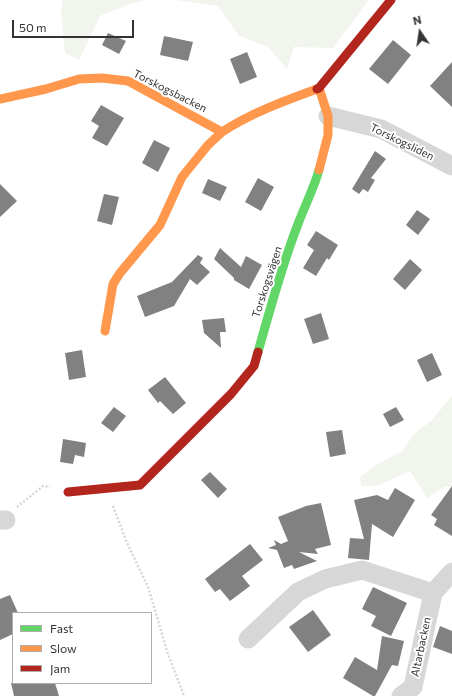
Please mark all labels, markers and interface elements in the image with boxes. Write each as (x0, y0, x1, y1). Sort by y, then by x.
scale bar (14, 12, 136, 38)
north arrow (400, 12, 440, 52)
text: N (412, 13, 423, 27)
text: 50 m (19, 20, 47, 34)
street label: Torskogsbacken (131, 67, 209, 115)
street label: Torskogsliden (368, 121, 436, 163)
street label: Torskogsvägen (249, 245, 285, 319)
legend (12, 612, 152, 684)
street label: Altarbacken (408, 616, 434, 678)
text: Fast (50, 621, 73, 635)
text: Slow (50, 641, 77, 655)
text: Jam (50, 661, 70, 675)

